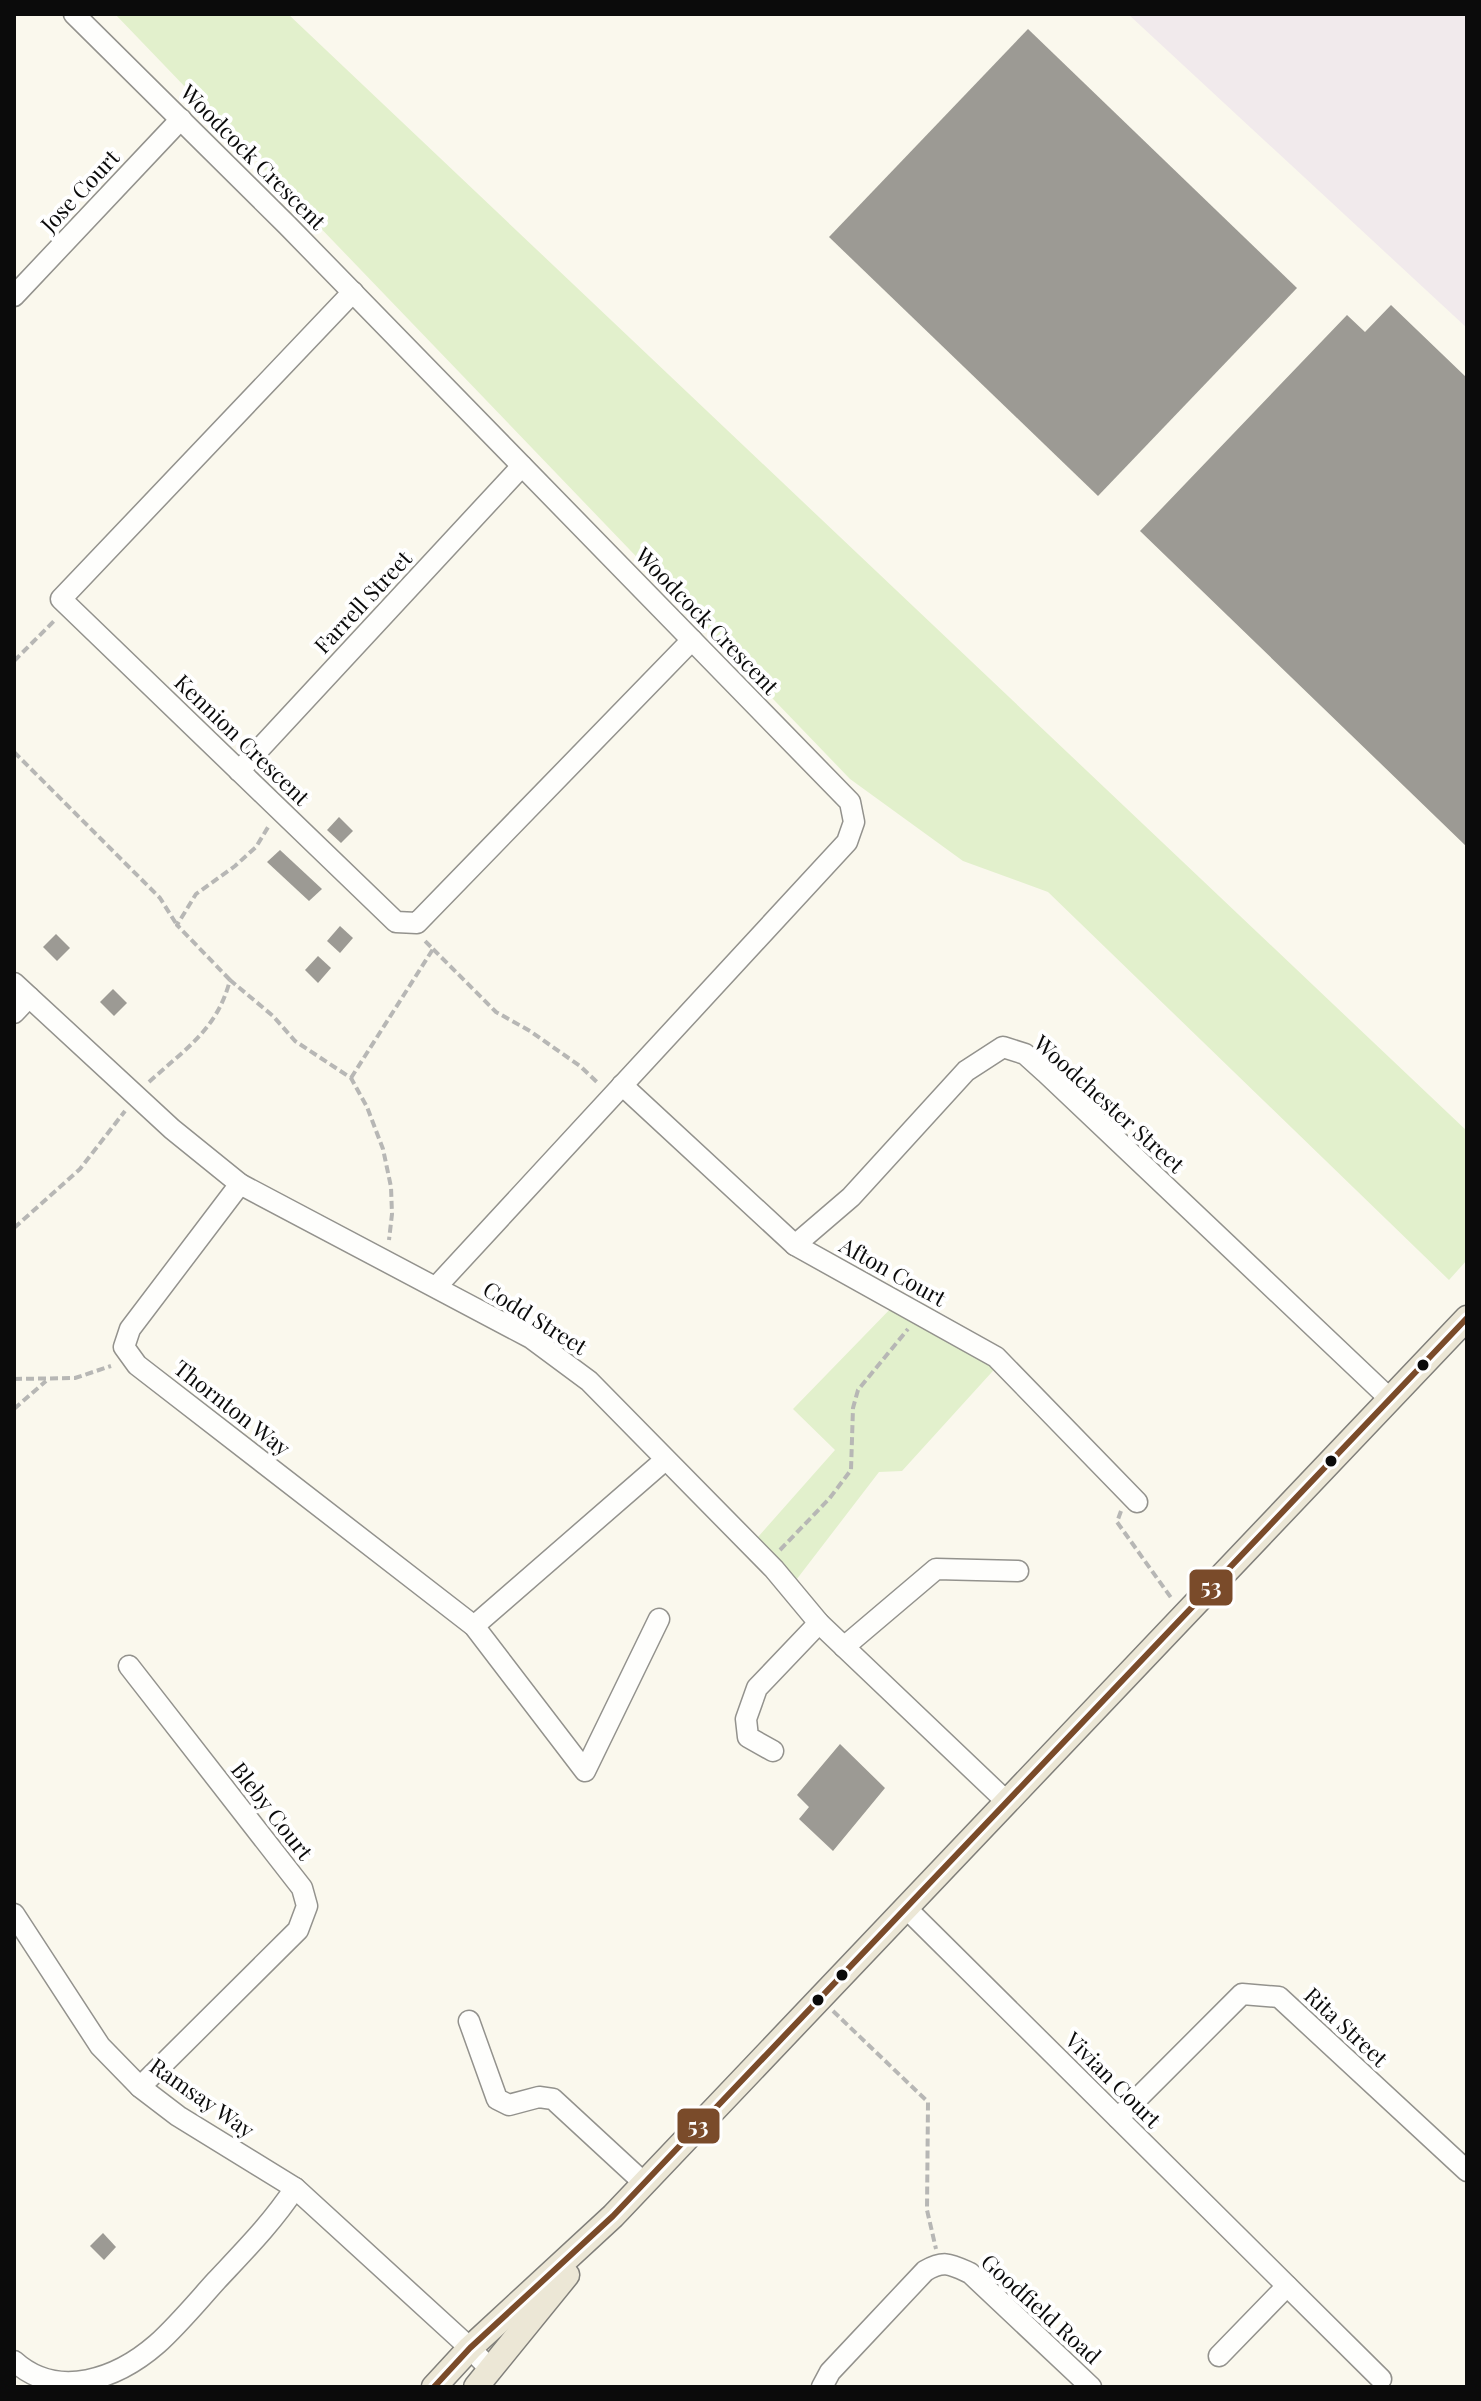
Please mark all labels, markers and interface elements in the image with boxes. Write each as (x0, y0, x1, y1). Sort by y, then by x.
street label: Woodcock Crescent (174, 76, 334, 236)
street label: Jose Court (33, 142, 126, 239)
street label: Woodcock Crescent (629, 539, 787, 701)
street label: Farrell Street (307, 542, 419, 659)
street label: Kennion Crescent (169, 667, 318, 812)
street label: Woodchester Street (1027, 1027, 1192, 1180)
street label: Afton Court (834, 1229, 953, 1313)
street label: Codd Street (478, 1273, 594, 1362)
street label: Thornton Way (168, 1352, 297, 1462)
unlabelled marker (1415, 1357, 1431, 1373)
unlabelled marker (1323, 1453, 1339, 1469)
line badge: 53 (1188, 1568, 1234, 1607)
text: 53 (1201, 1571, 1221, 1601)
street label: Bleby Court (225, 1755, 321, 1866)
unlabelled marker (834, 1967, 850, 1983)
street label: Rita Street (1299, 1980, 1396, 2073)
unlabelled marker (810, 1992, 826, 2008)
street label: Vivian Court (1059, 2024, 1169, 2135)
street label: Ramsay Way (144, 2050, 261, 2144)
line badge: 53 (676, 2107, 721, 2145)
text: 53 (688, 2110, 708, 2140)
street label: Goodfield Road (975, 2246, 1108, 2370)

